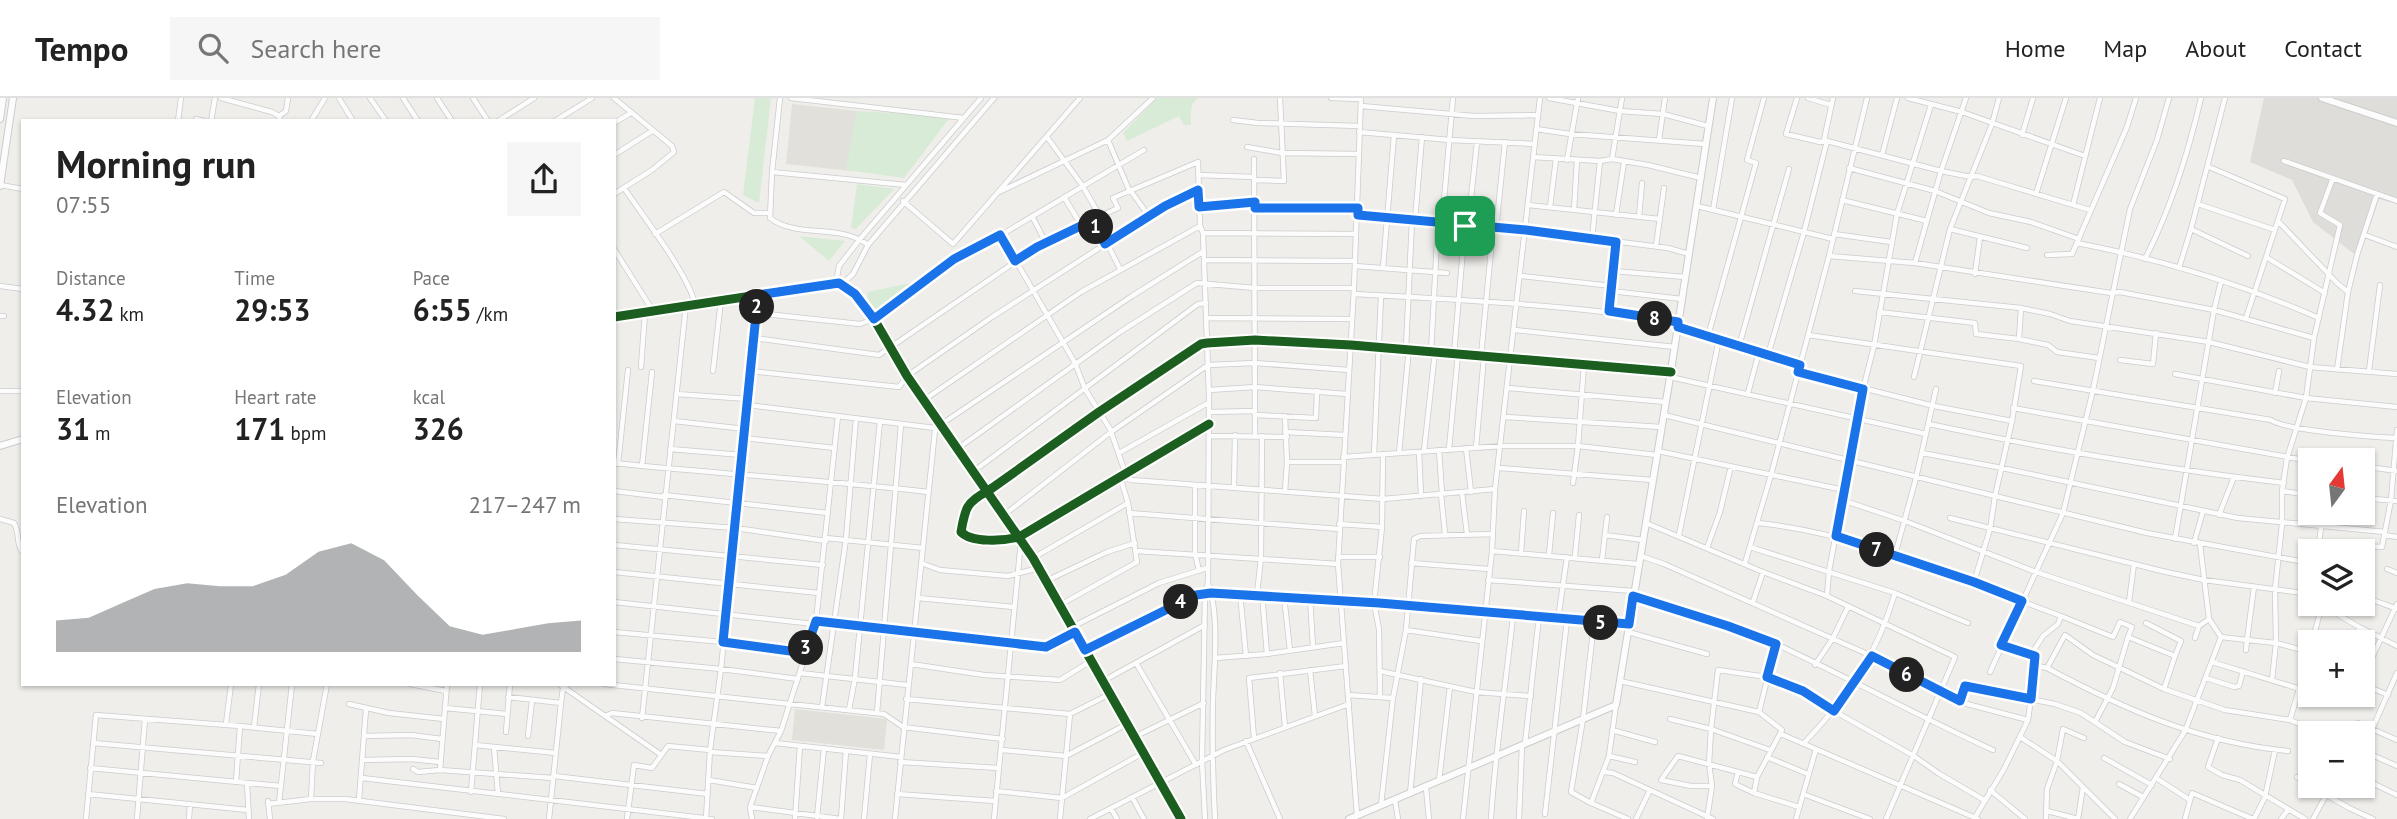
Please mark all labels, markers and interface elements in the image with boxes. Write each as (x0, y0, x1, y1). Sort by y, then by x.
search box (170, 17, 660, 80)
text: Tempo (35, 27, 128, 70)
icon: search (194, 29, 232, 67)
text: Search here (250, 32, 382, 65)
text: Home (2005, 33, 2065, 64)
text: Map (2103, 33, 2147, 64)
text: About (2185, 33, 2246, 64)
text: Contact (2284, 33, 2362, 64)
text: Morning run (56, 139, 256, 188)
button: share (507, 142, 581, 216)
text: 07:55 (56, 190, 111, 219)
pin (1435, 196, 1495, 256)
icon: arrive (1446, 207, 1484, 245)
pin: 1 (1078, 209, 1114, 244)
text: 1 (1090, 214, 1101, 238)
text: Distance (56, 266, 126, 290)
text: Time (234, 266, 275, 290)
text: Pace (413, 266, 450, 290)
text: 4.32 (56, 290, 114, 329)
text: 29:53 (234, 290, 310, 329)
text: 6:55 (413, 290, 472, 329)
pin: 2 (740, 290, 774, 325)
text: 2 (751, 294, 762, 318)
text: km (114, 302, 144, 326)
text: /km (472, 302, 508, 326)
pin: 8 (1638, 302, 1672, 336)
text: 8 (1649, 306, 1660, 330)
text: Elevation (56, 385, 132, 409)
text: Heart rate (234, 385, 316, 409)
text: kcal (413, 385, 445, 409)
text: 31 (56, 409, 90, 448)
text: 171 (234, 409, 285, 448)
text: 326 (413, 409, 464, 448)
text: m (90, 421, 111, 445)
text: bpm (285, 421, 326, 445)
north arrow (2298, 448, 2375, 525)
map controls (2298, 448, 2375, 798)
text: Elevation (56, 490, 148, 519)
text: 217–247 m (469, 490, 581, 519)
pin: 7 (1860, 532, 1895, 568)
text: 7 (1871, 537, 1882, 561)
button: layers (2298, 539, 2375, 616)
pin: 4 (1164, 584, 1198, 620)
text: 4 (1175, 589, 1186, 613)
pin: 5 (1584, 606, 1618, 640)
text: 5 (1595, 610, 1606, 634)
pin: 3 (788, 630, 824, 666)
button: + (2298, 630, 2375, 707)
text: 3 (800, 635, 811, 659)
pin: 6 (1890, 658, 1924, 692)
text: 6 (1901, 662, 1912, 686)
button: − (2298, 721, 2375, 798)

